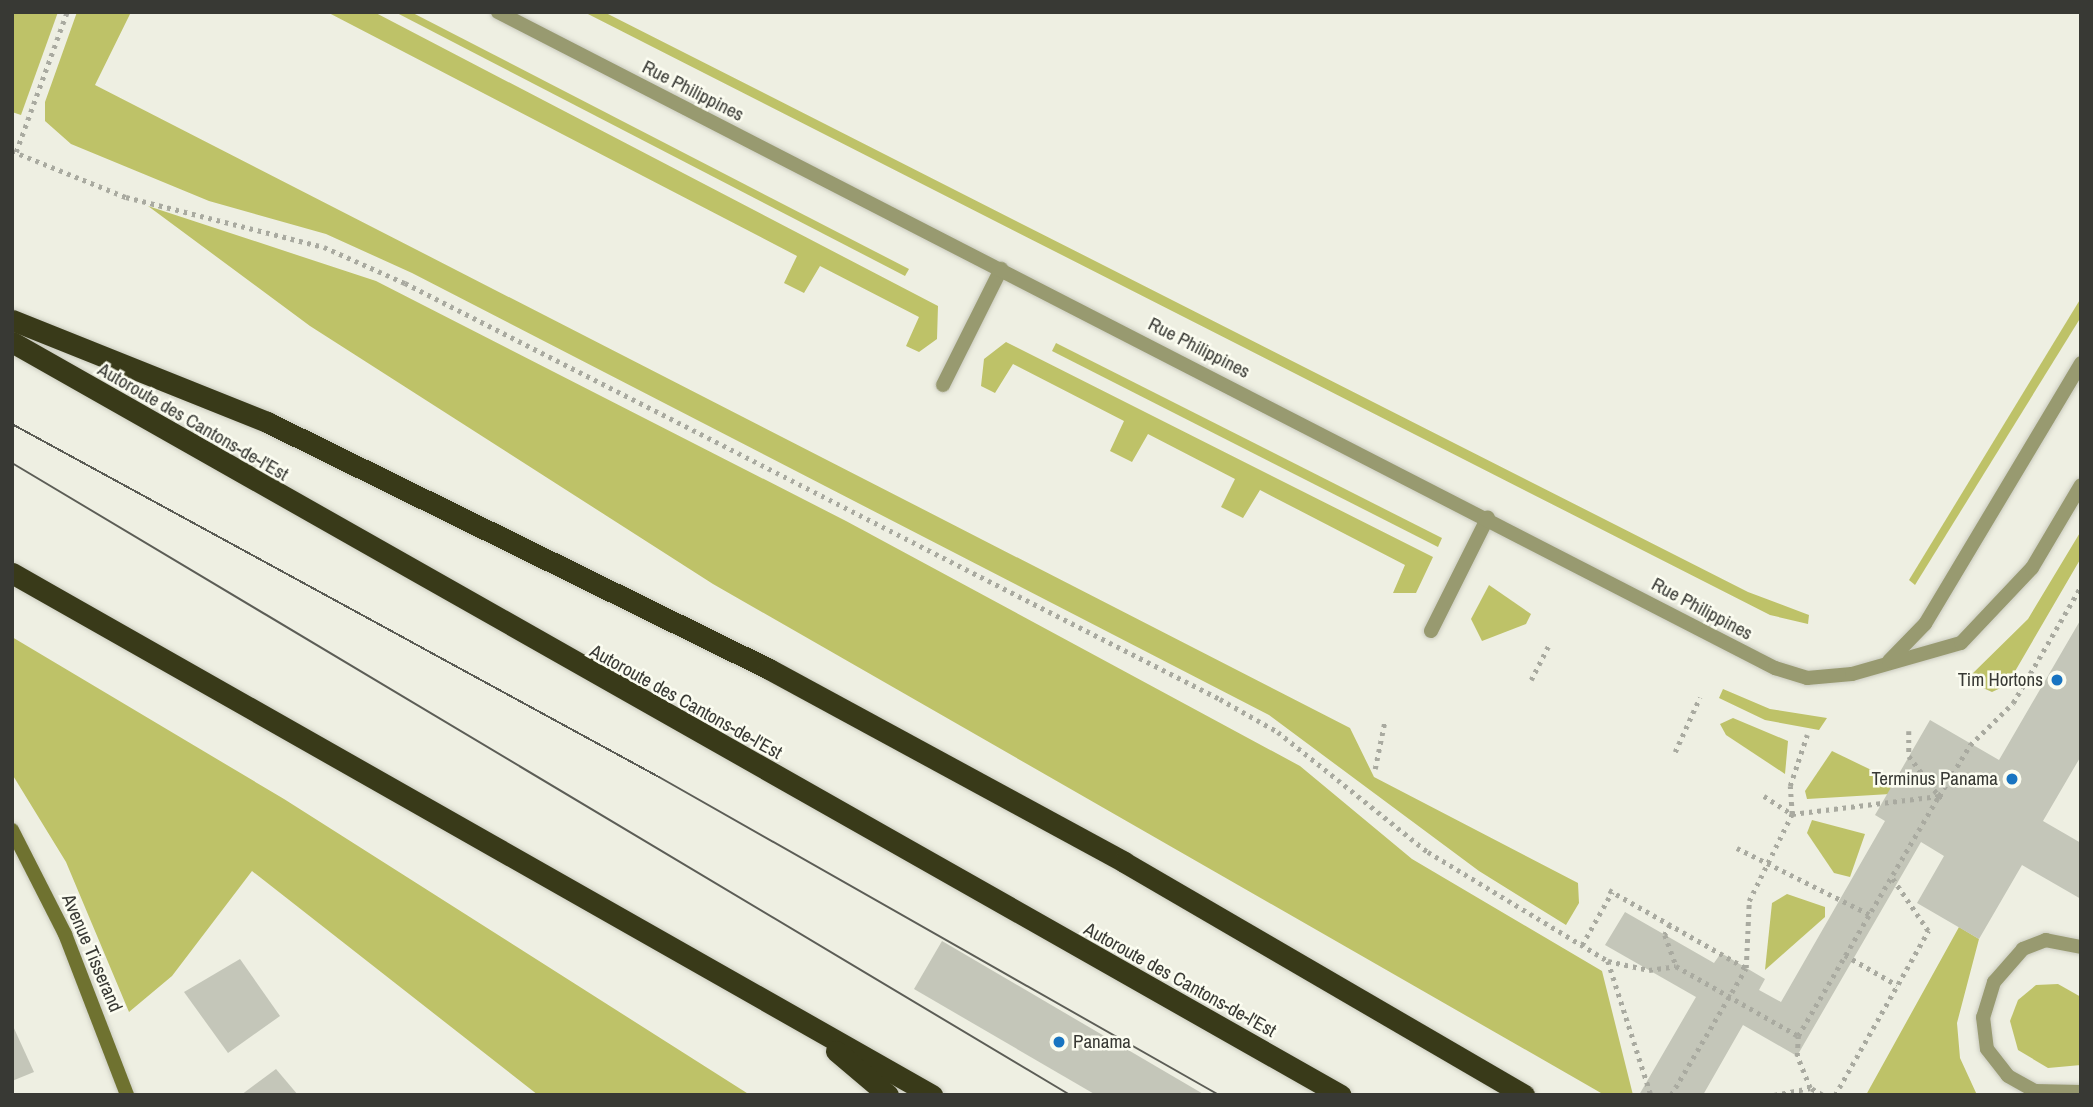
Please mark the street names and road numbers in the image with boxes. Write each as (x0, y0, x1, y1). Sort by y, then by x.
street label: Rue Philippines (638, 56, 748, 126)
street label: Rue Philippines (1144, 313, 1254, 383)
street label: Autoroute des Cantons-de-l'Est (94, 358, 292, 486)
street label: Rue Philippines (1648, 573, 1756, 645)
street label: Autoroute des Cantons-de-l'Est (586, 640, 786, 764)
street label: Avenue Tisserand (57, 891, 127, 1015)
street label: Autoroute des Cantons-de-l'Est (1080, 918, 1280, 1042)

